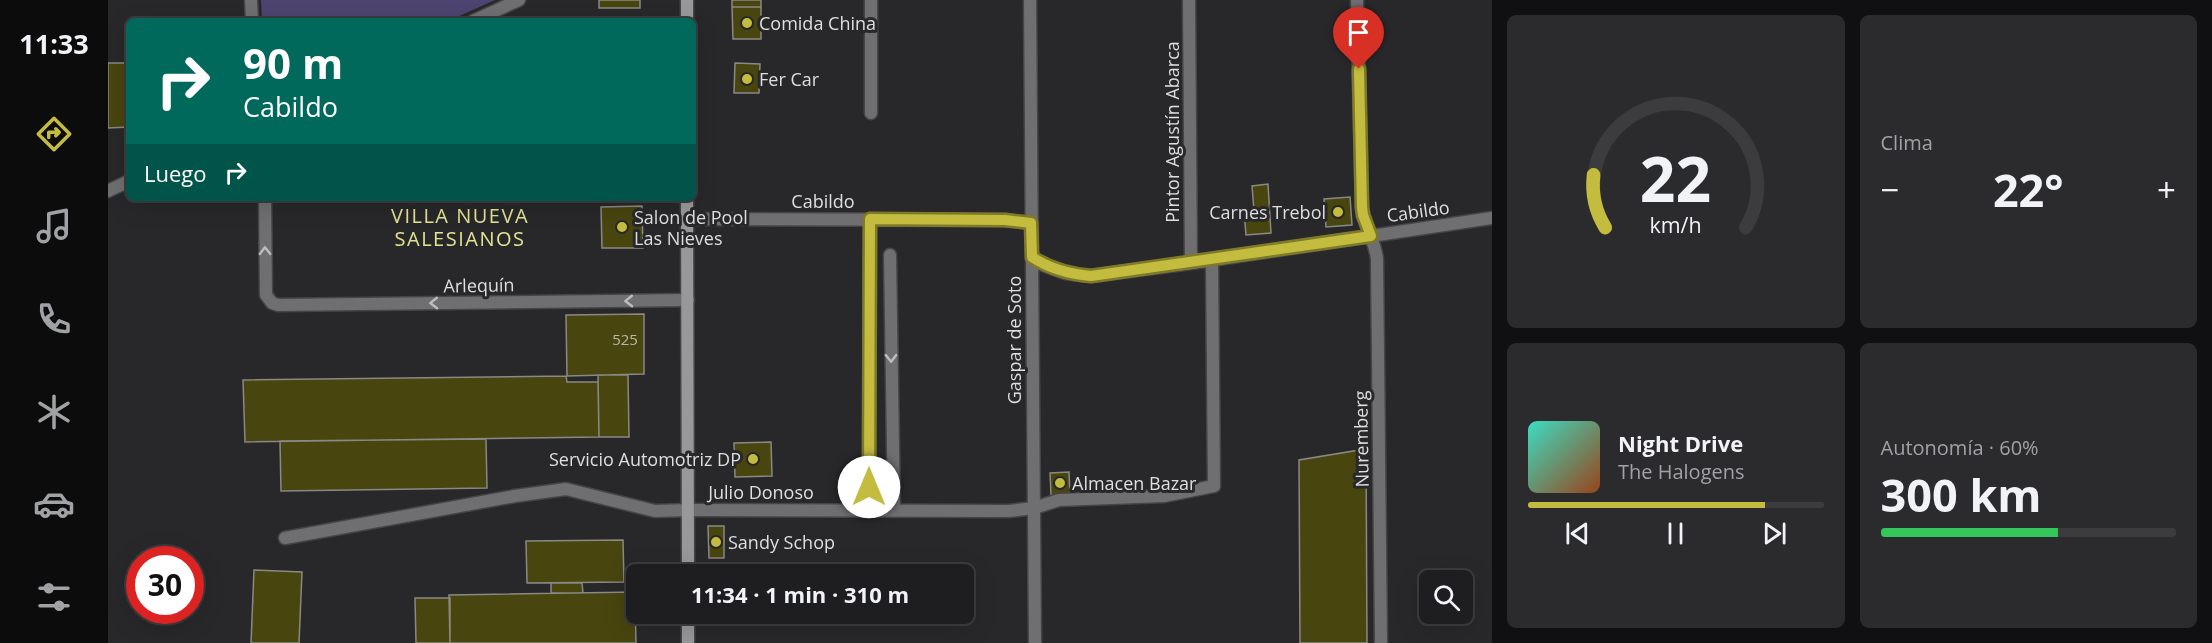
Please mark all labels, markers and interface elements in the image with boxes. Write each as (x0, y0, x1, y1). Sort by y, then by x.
pin (1333, 7, 1384, 69)
place label: Comida China (759, 11, 876, 35)
marker: Comida China (740, 16, 754, 30)
icon: arrive (1342, 16, 1375, 49)
text: 11:33 (19, 25, 89, 62)
text: 90 m (243, 34, 343, 91)
street label: Pintor Agustín Abarca (1160, 41, 1184, 223)
icon: right (144, 42, 222, 120)
place label: Fer Car (759, 67, 820, 91)
marker: Fer Car (740, 72, 754, 86)
text: Cabildo (243, 88, 338, 125)
icon: directions (33, 113, 75, 155)
text: Clima (1881, 129, 1933, 156)
text: 22 (1640, 135, 1711, 220)
icon: right (219, 156, 252, 189)
text: Luego (144, 158, 207, 188)
text: 22° (1993, 159, 2064, 220)
text: − (1881, 167, 1899, 212)
text: + (2157, 167, 2176, 212)
street label: Cabildo (791, 189, 855, 213)
street label: Cabildo (1385, 195, 1451, 227)
place label: Carnes Trebol (1209, 200, 1326, 224)
district label: VILLA NUEVA SALESIANOS (391, 202, 529, 252)
icon: music (33, 205, 75, 247)
place label: Salon de Pool Las Nieves (634, 205, 748, 250)
marker: Carnes Trebol (1331, 205, 1345, 219)
text: km/h (1650, 211, 1702, 240)
marker: Salon de Pool Las Nieves (615, 220, 629, 234)
one-way arrow (259, 247, 272, 256)
street label: Arlequín (443, 272, 515, 298)
street label: Gaspar de Soto (1002, 276, 1026, 404)
one-way arrow (625, 295, 634, 307)
one-way arrow (430, 297, 439, 309)
icon: phone (33, 298, 75, 340)
house number: 525 (612, 329, 638, 349)
one-way arrow (885, 354, 898, 363)
street label: Nuremberg (1348, 390, 1374, 488)
icon: climate (33, 391, 75, 433)
text: Night Drive (1618, 428, 1743, 458)
text: Autonomía · 60% (1881, 434, 2039, 461)
place label: Servicio Automotriz DP (549, 447, 741, 471)
marker: Servicio Automotriz DP (746, 452, 760, 466)
position arrow (837, 455, 901, 519)
text: The Halogens (1618, 458, 1745, 485)
text: 300 km (1881, 464, 2041, 525)
place label: Almacen Bazar (1072, 471, 1197, 495)
marker: Almacen Bazar (1053, 476, 1067, 490)
street label: Julio Donoso (706, 480, 814, 504)
icon: car (33, 483, 75, 525)
icon: previous (1561, 517, 1594, 550)
icon: pause (1659, 517, 1692, 550)
icon: next (1758, 517, 1791, 550)
place label: Sandy Schop (728, 530, 835, 554)
marker: Sandy Schop (709, 535, 723, 549)
speed limit sign: 30 (126, 546, 204, 624)
map controls (1419, 570, 1473, 624)
button: search (1419, 570, 1473, 624)
icon: filters (33, 576, 75, 618)
text: 11:34 · 1 min · 310 m (691, 579, 909, 609)

